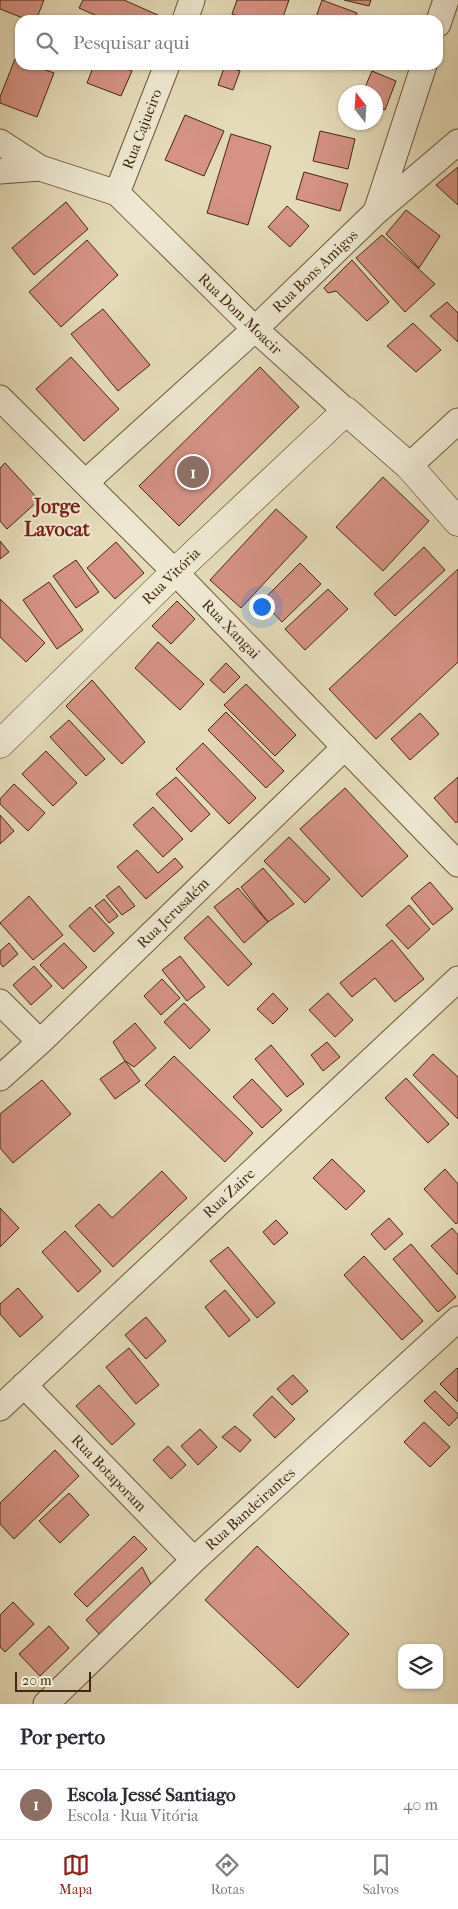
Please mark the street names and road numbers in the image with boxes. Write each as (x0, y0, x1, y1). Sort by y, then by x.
street label: Rua Cajueiro (118, 86, 166, 172)
street label: Rua Bons Amigos (269, 225, 362, 316)
street label: Rua Dom Moacir (194, 270, 286, 359)
street label: Rua Vitória (138, 543, 205, 608)
street label: Rua Xangai (198, 595, 264, 663)
street label: Rua Jerusalém (133, 874, 213, 952)
street label: Rua Zaire (199, 1164, 259, 1222)
street label: Rua Botaporam (68, 1431, 151, 1516)
street label: Rua Bandeirantes (201, 1464, 299, 1554)

